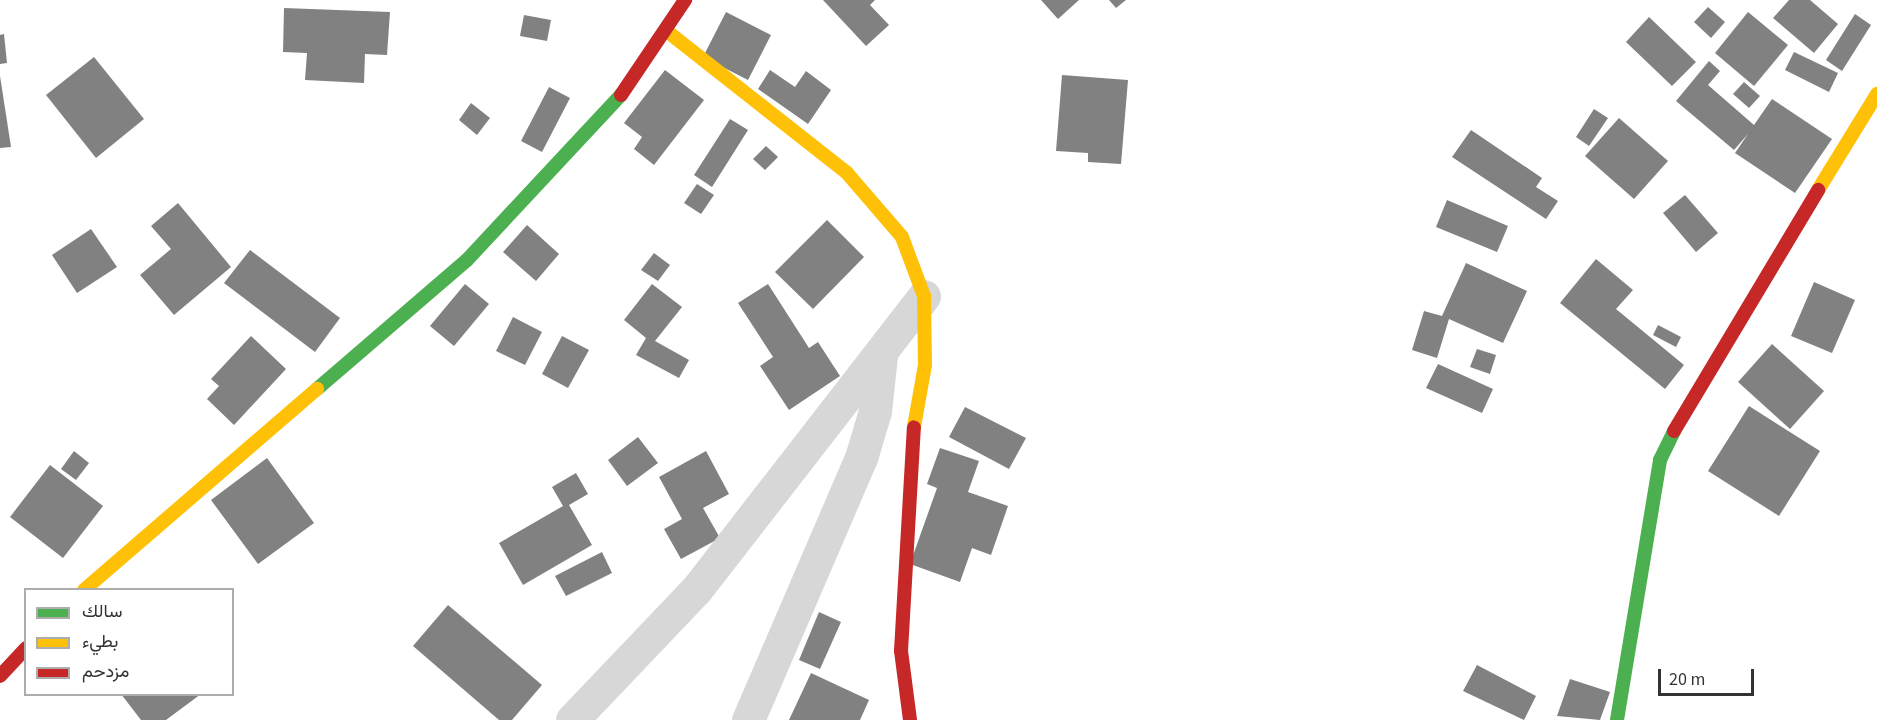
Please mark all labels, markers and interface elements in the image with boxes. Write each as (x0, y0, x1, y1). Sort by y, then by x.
legend (24, 588, 234, 696)
text: سالك (82, 599, 122, 624)
text: بطيء (82, 629, 118, 654)
scale bar (1661, 657, 1757, 695)
text: مزدحم (82, 659, 129, 684)
text: 20 m (1669, 667, 1705, 692)

